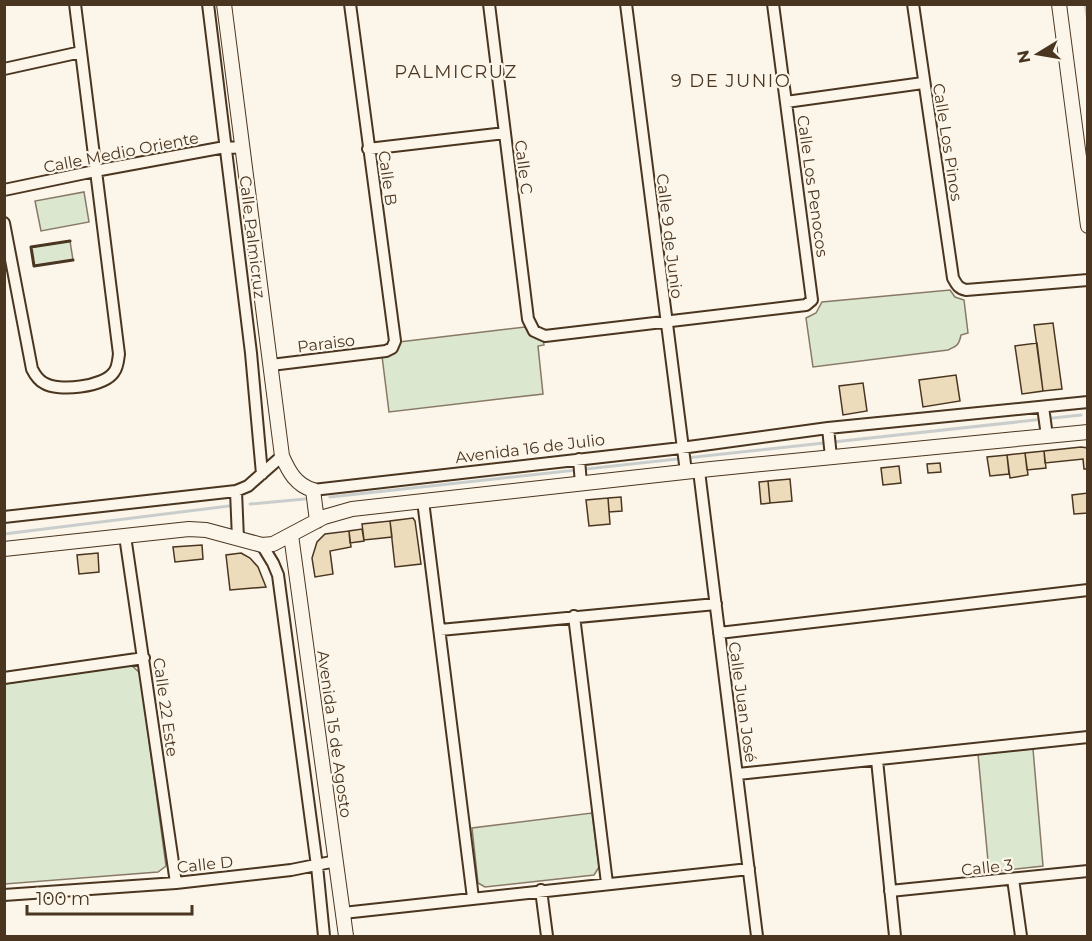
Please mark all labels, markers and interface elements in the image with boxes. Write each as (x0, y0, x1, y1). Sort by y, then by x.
north arrow (1008, 24, 1068, 84)
text: N (1013, 49, 1034, 65)
district label: PALMICRUZ (394, 61, 518, 83)
district label: 9 DE JUNIO (671, 70, 791, 92)
street label: Calle Los Pinos (929, 82, 966, 202)
street label: Calle Los Penocos (793, 114, 832, 258)
street label: Calle Medio Oriente (42, 128, 200, 177)
street label: Calle C (511, 139, 536, 195)
street label: Calle B (374, 149, 401, 207)
street label: Calle 9 de Junio (652, 173, 687, 300)
street label: Calle Palmicruz (236, 174, 269, 300)
street label: Paraiso (296, 331, 356, 356)
street label: Avenida 16 de Julio (454, 430, 606, 467)
street label: Calle Juan José (725, 640, 760, 764)
street label: Avenida 15 de Agosto (313, 649, 356, 819)
street label: Calle 22 Este (149, 656, 182, 758)
street label: Calle D (176, 852, 234, 877)
street label: Calle 3 (960, 855, 1014, 880)
scale bar (27, 878, 192, 916)
text: 100 m (36, 888, 90, 910)

